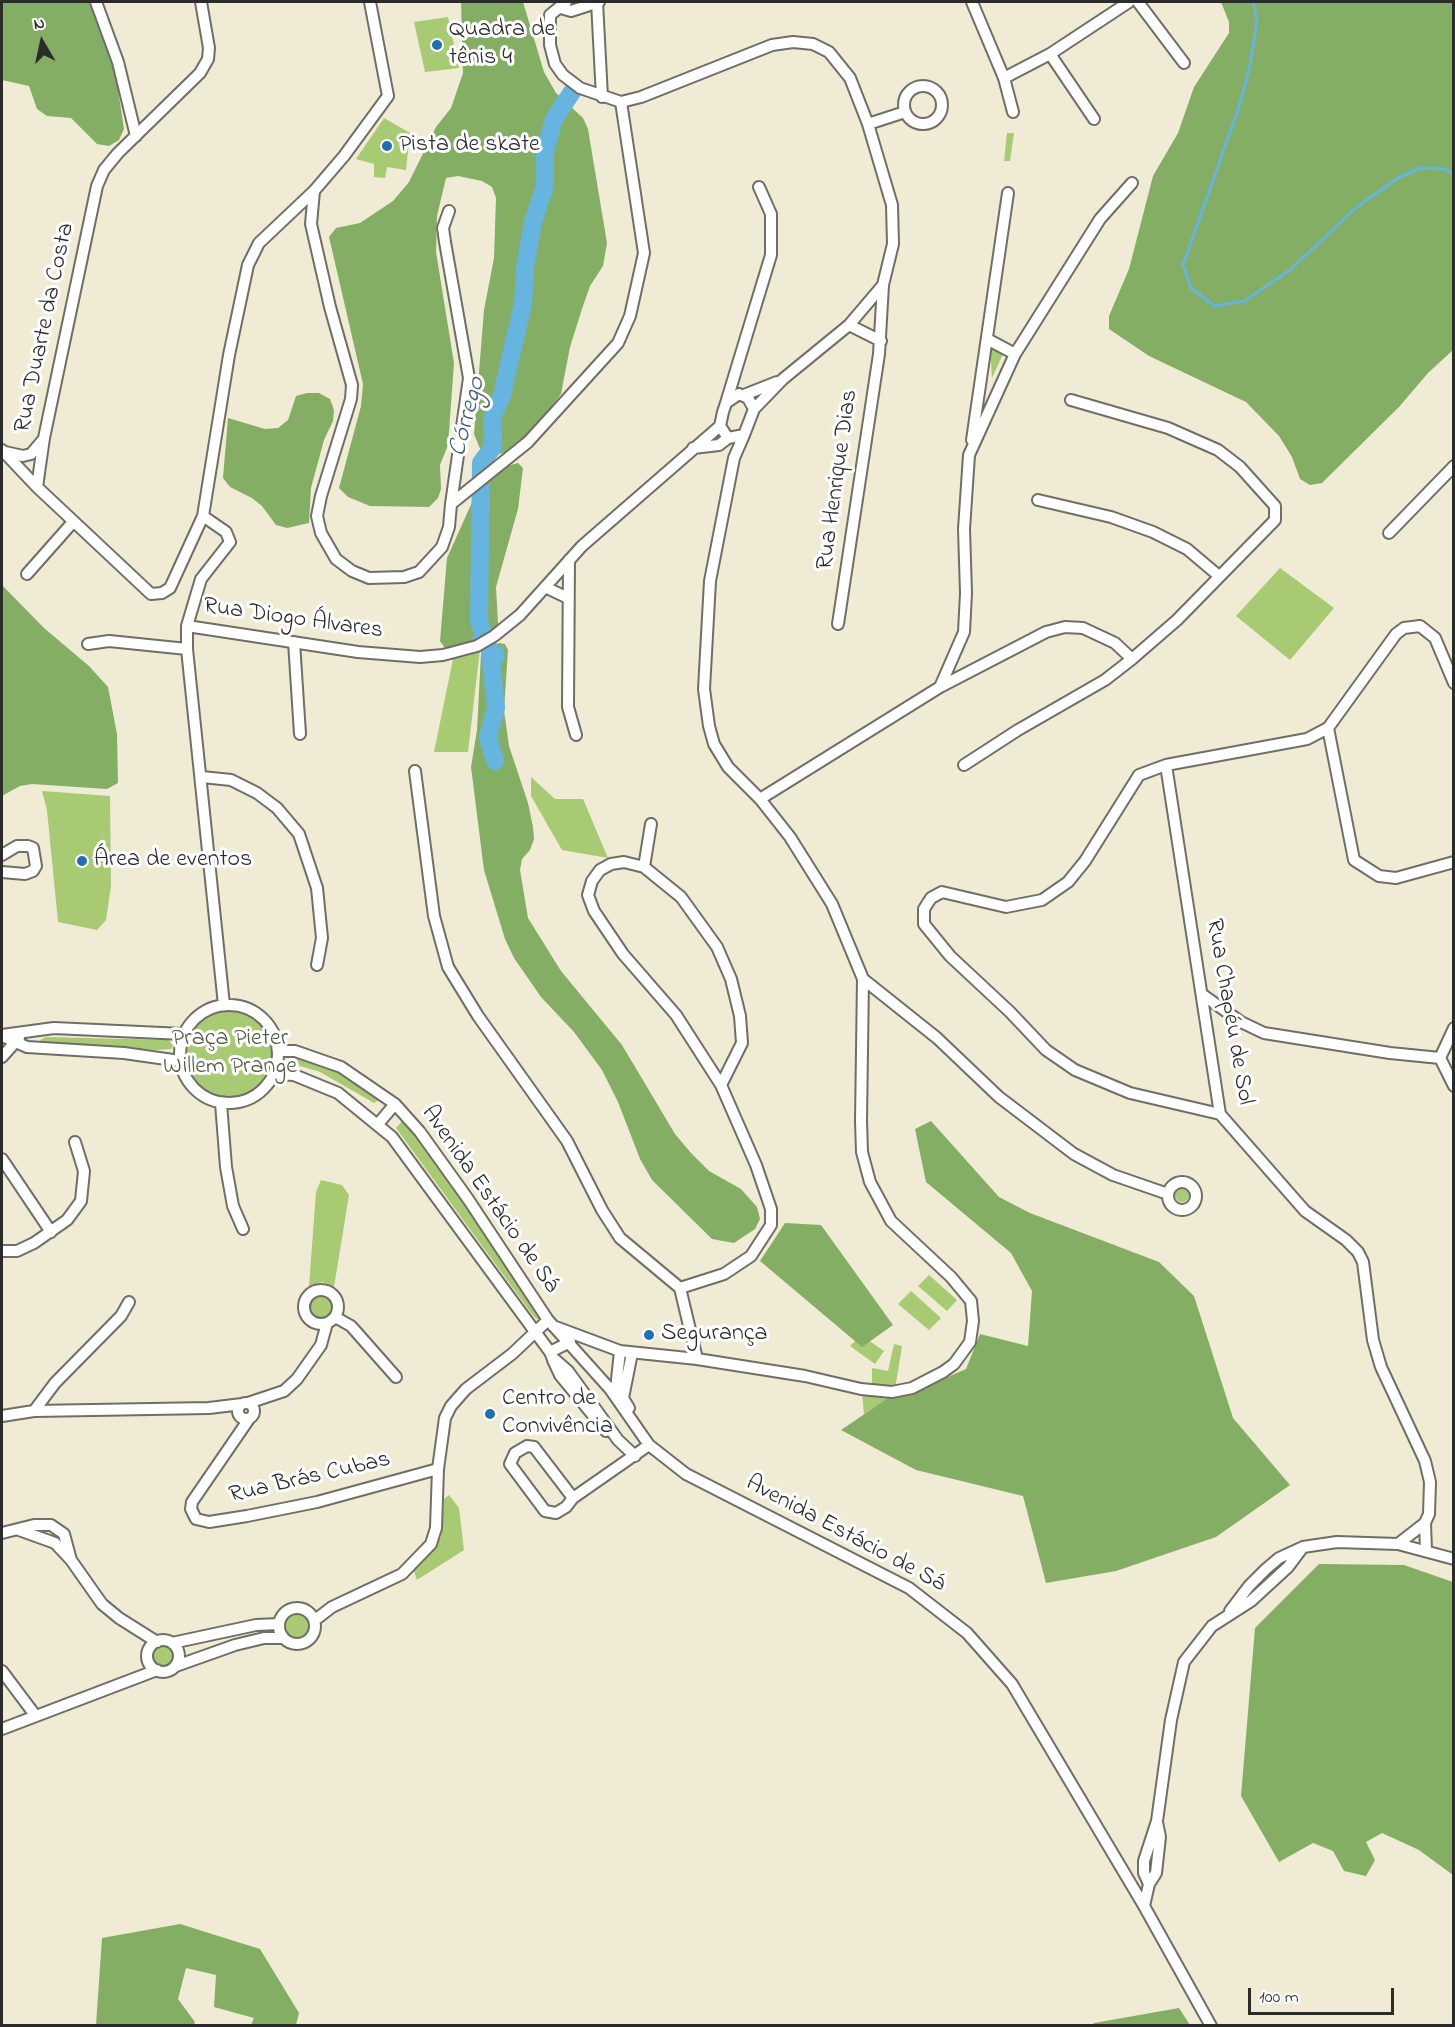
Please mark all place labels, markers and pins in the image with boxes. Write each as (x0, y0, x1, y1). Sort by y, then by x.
place label: Quadra de tênis 4 (449, 17, 555, 73)
marker: Quadra de tênis 4 (430, 38, 444, 52)
place label: Pista de skate (399, 132, 540, 160)
marker: Pista de skate (380, 139, 394, 153)
place label: Área de eventos (94, 847, 252, 875)
marker: Área de eventos (75, 854, 89, 868)
place label: Segurança (661, 1321, 767, 1349)
marker: Segurança (642, 1328, 656, 1342)
place label: Centro de Convivência (502, 1386, 613, 1442)
marker: Centro de Convivência (483, 1407, 497, 1421)

